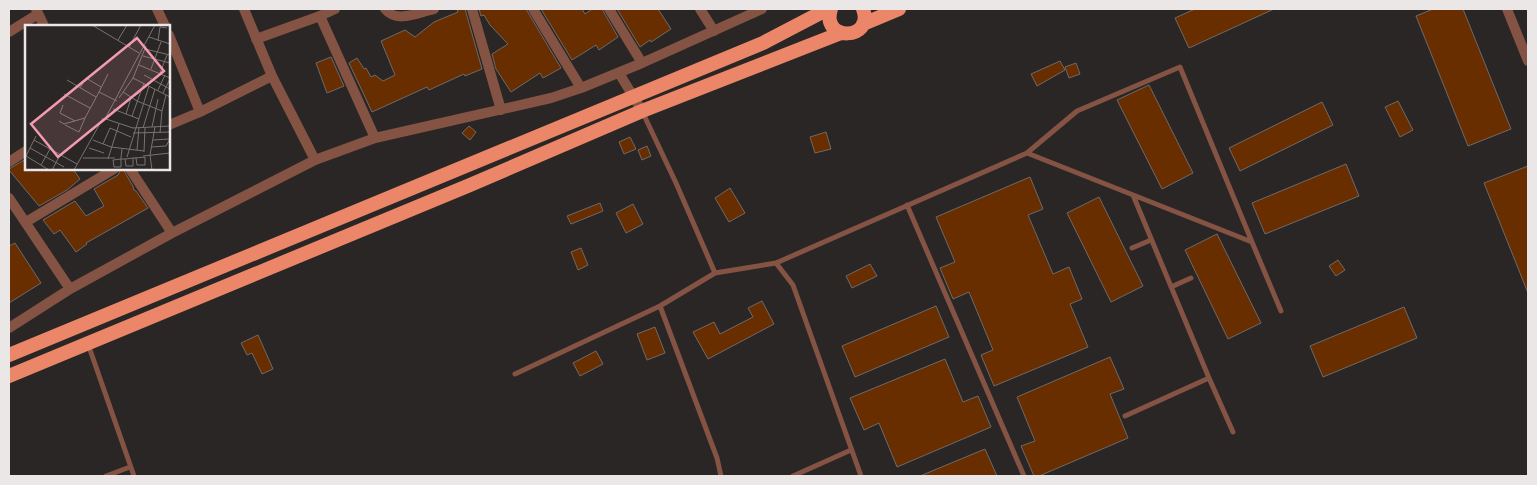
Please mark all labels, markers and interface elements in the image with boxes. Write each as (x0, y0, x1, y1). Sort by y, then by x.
inset map (25, 25, 170, 170)

